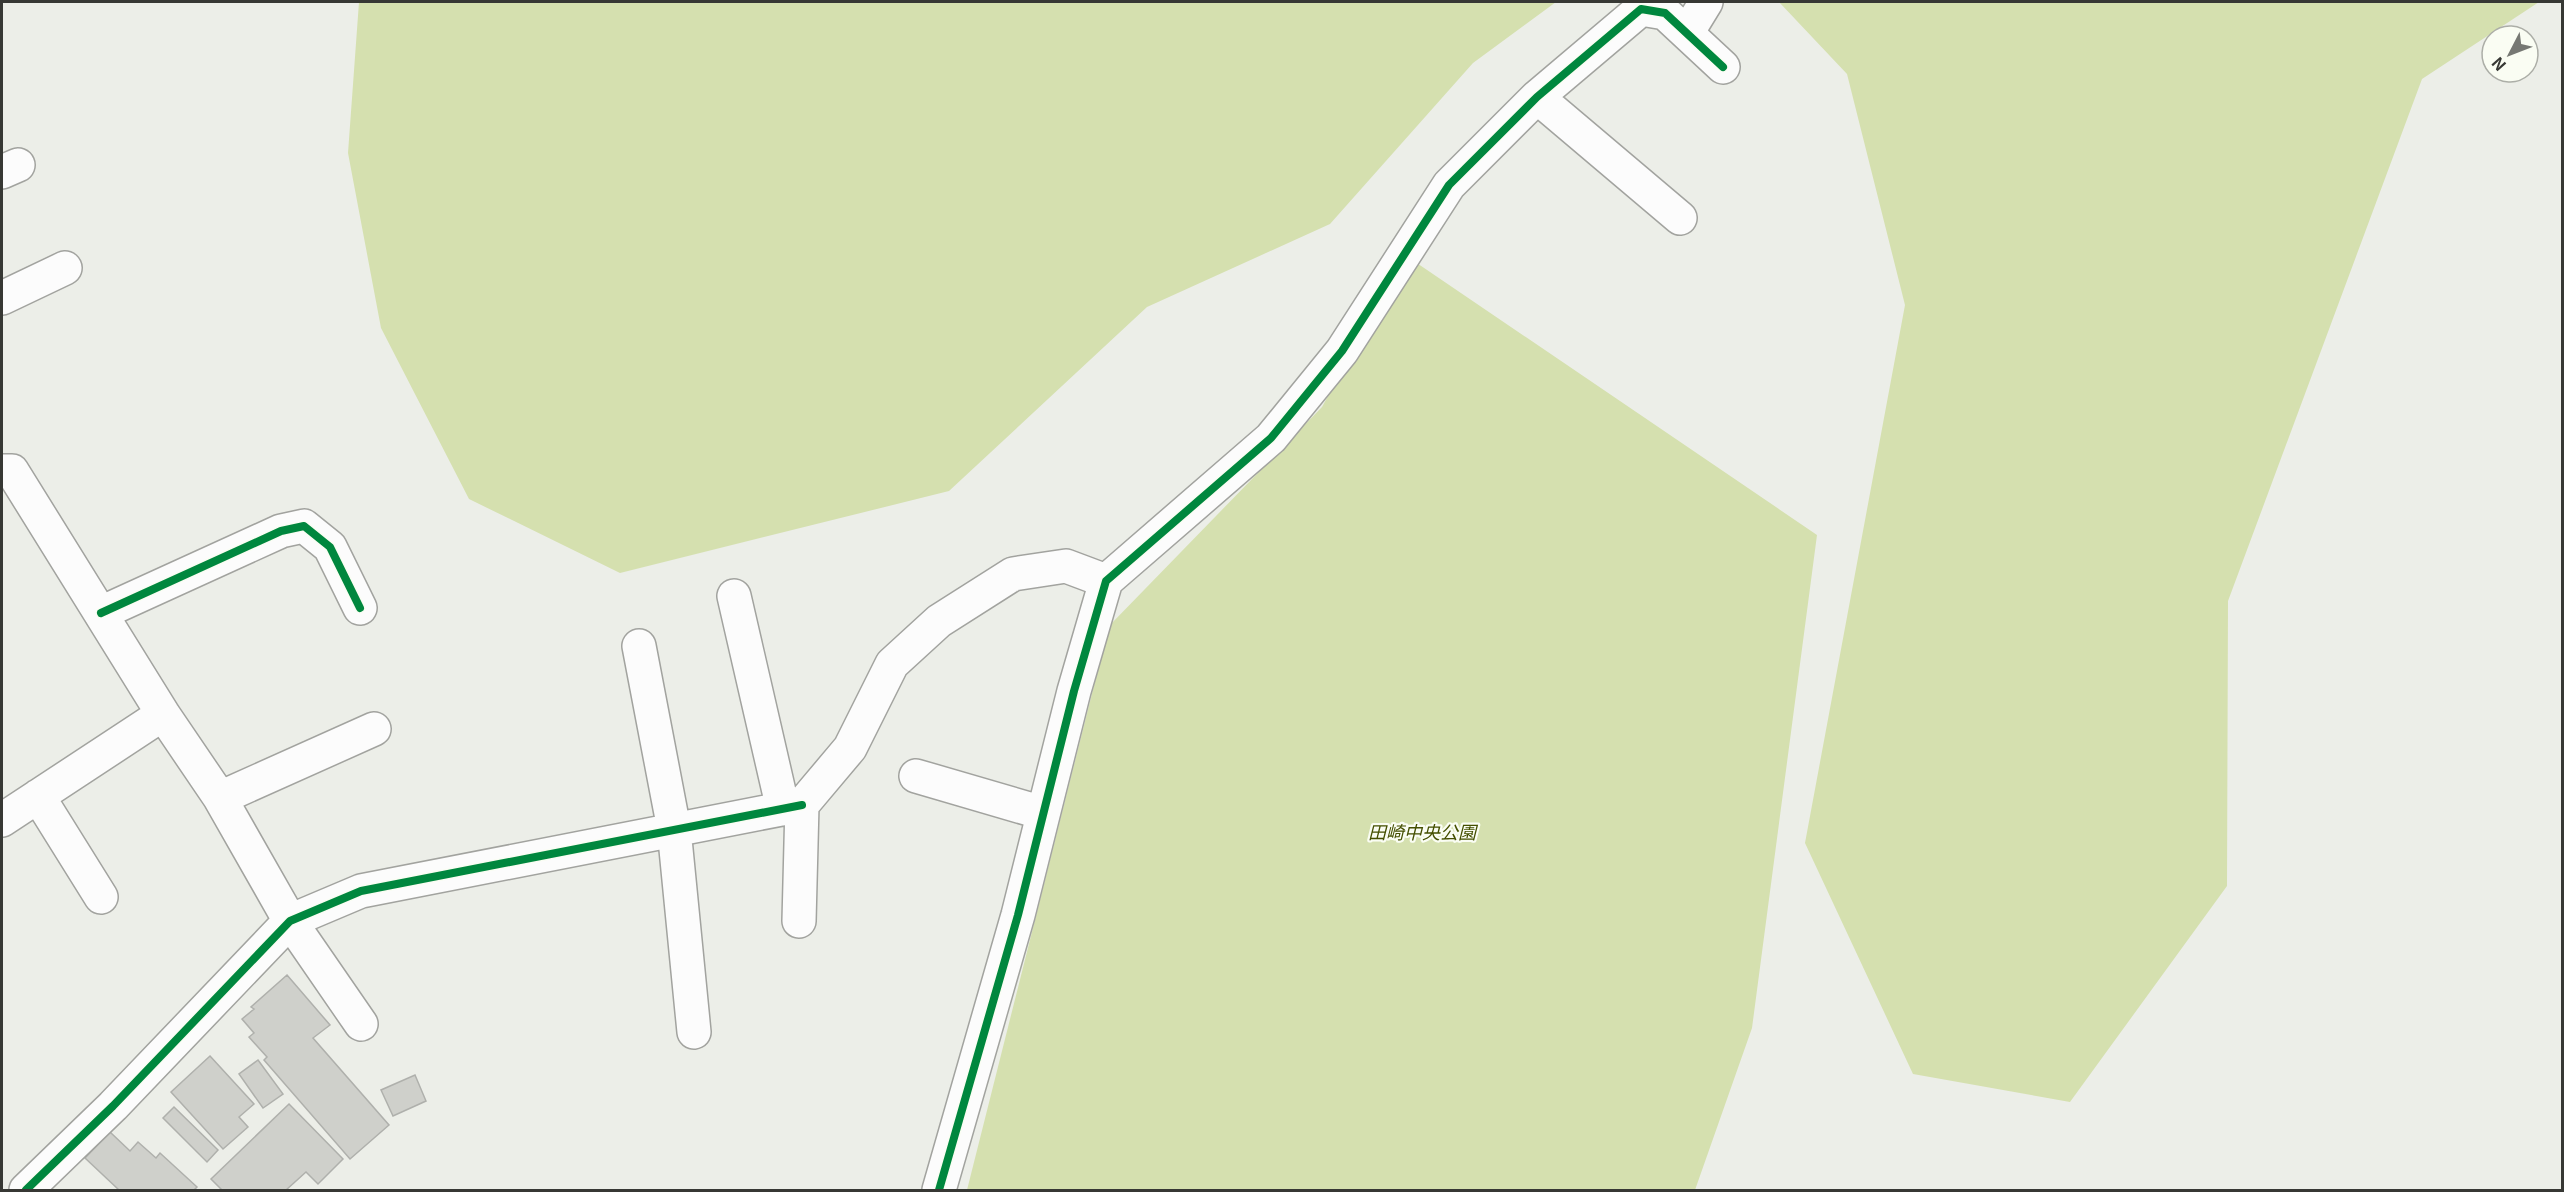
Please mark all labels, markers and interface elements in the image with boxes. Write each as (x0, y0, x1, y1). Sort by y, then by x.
north arrow (2480, 24, 2540, 84)
text: N (2485, 52, 2511, 77)
park label: 田崎中央公園 (1368, 818, 1479, 844)

